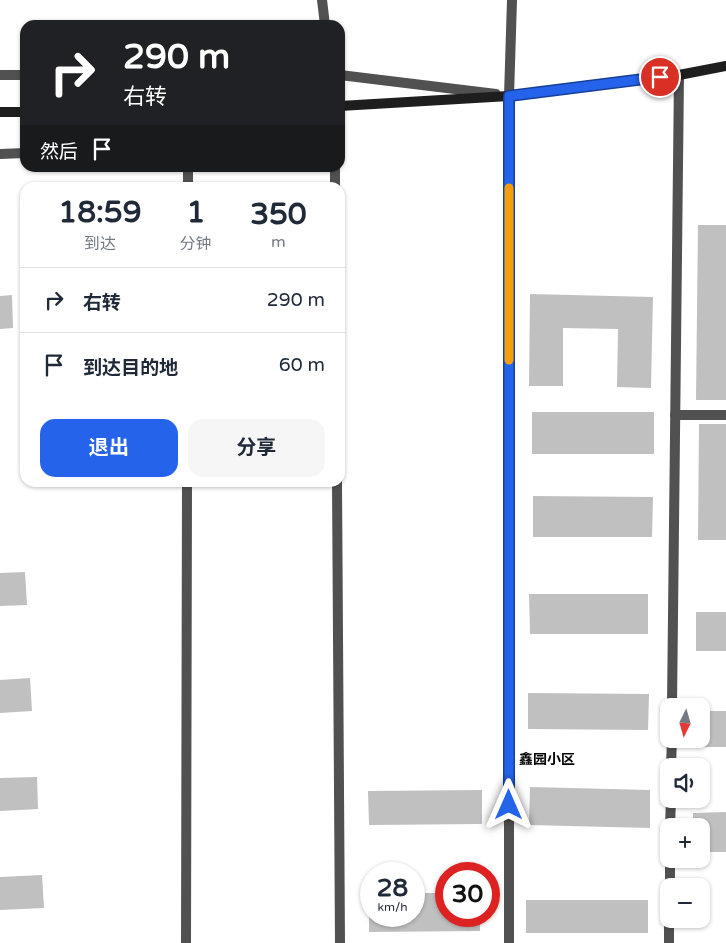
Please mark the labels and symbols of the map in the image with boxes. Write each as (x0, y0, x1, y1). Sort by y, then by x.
pin (639, 56, 681, 98)
north arrow (660, 698, 710, 748)
district label: 鑫园小区 (519, 751, 575, 768)
position arrow (482, 778, 534, 830)
speed limit sign: 30 (435, 862, 500, 927)

